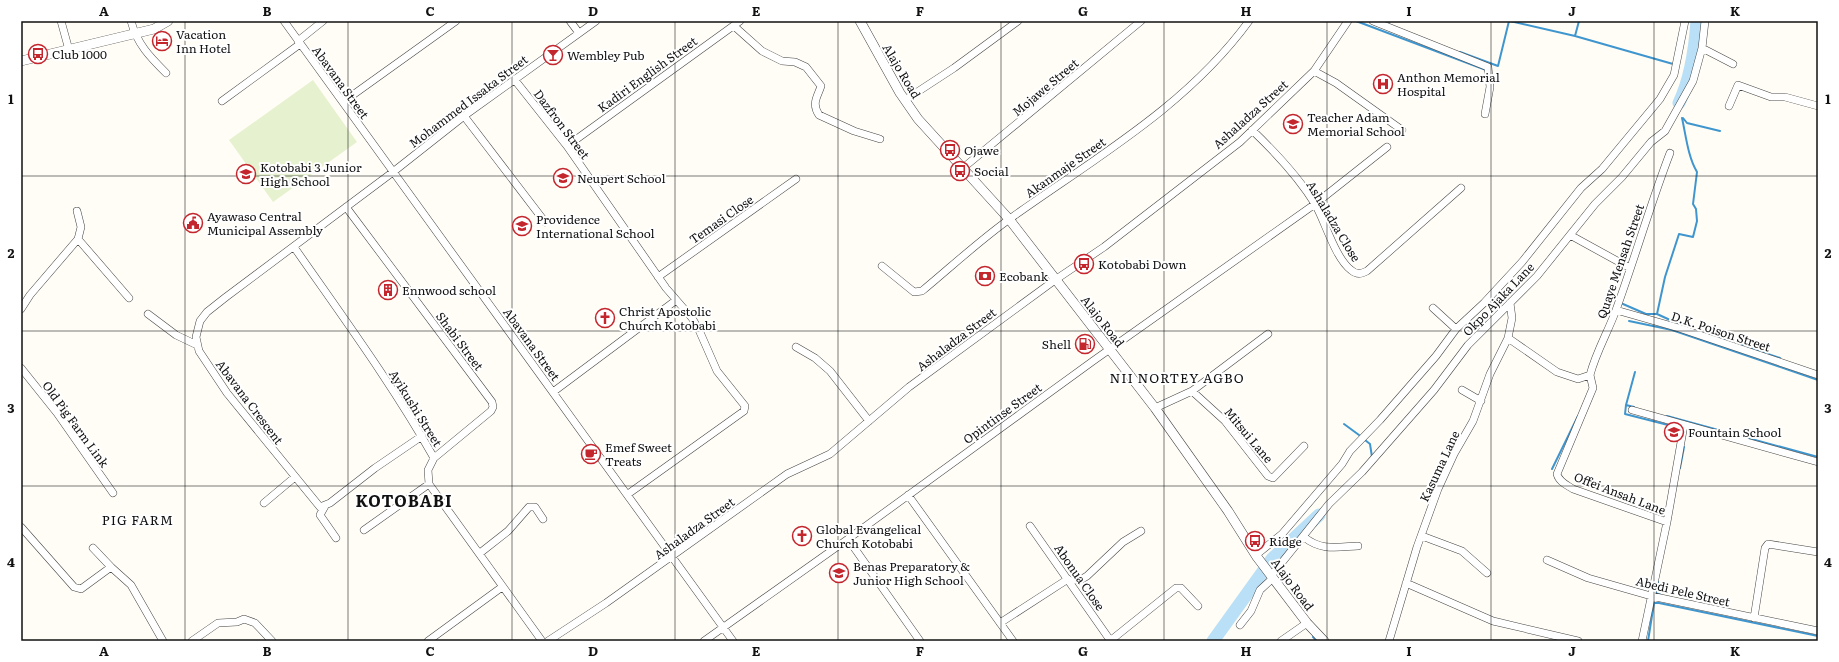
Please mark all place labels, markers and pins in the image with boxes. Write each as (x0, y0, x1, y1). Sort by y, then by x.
place label: Vacation Inn Hotel (176, 25, 231, 57)
hotel icon: Vacation Inn Hotel (151, 30, 173, 52)
bus stop icon: Club 1000 (27, 43, 49, 65)
bar icon: Wembley Pub (542, 44, 564, 66)
place label: Club 1000 (52, 45, 107, 63)
place label: Wembley Pub (567, 46, 645, 64)
place label: Anthon Memorial Hospital (1397, 68, 1500, 100)
hospital icon: Anthon Memorial Hospital (1372, 73, 1394, 95)
place label: Teacher Adam Memorial School (1307, 108, 1405, 140)
school or university icon: Teacher Adam Memorial School (1282, 113, 1304, 135)
bus stop icon: Ojawe (939, 139, 961, 161)
place label: Ojawe (964, 141, 999, 159)
place label: Kotobabi 3 Junior High School (260, 158, 362, 190)
bus stop icon: Social (949, 160, 971, 182)
place label: Social (974, 162, 1009, 180)
school or university icon: Kotobabi 3 Junior High School (235, 163, 257, 185)
school or university icon: Neupert School (552, 167, 574, 189)
place label: Neupert School (577, 169, 666, 187)
place label: Ayawaso Central Municipal Assembly (207, 207, 323, 239)
place label: Providence International School (536, 210, 655, 242)
public building icon: Ayawaso Central Municipal Assembly (182, 212, 204, 234)
school or university icon: Providence International School (511, 215, 533, 237)
bus stop icon: Kotobabi Down (1073, 253, 1095, 275)
place label: Kotobabi Down (1098, 255, 1187, 273)
bank icon: Ecobank (974, 265, 996, 287)
place label: Ecobank (999, 267, 1049, 285)
building icon: Ennwood school (377, 279, 399, 301)
place label: Ennwood school (402, 281, 496, 299)
place label: Christ Apostolic Church Kotobabi (619, 302, 716, 334)
church icon: Christ Apostolic Church Kotobabi (594, 307, 616, 329)
fuel station icon: Shell (1074, 333, 1096, 355)
place label: Shell (1042, 335, 1071, 353)
school or university icon: Fountain School (1663, 421, 1685, 443)
place label: Fountain School (1688, 423, 1781, 441)
place label: Emef Sweet Treats (605, 438, 672, 470)
cafe icon: Emef Sweet Treats (580, 443, 602, 465)
place label: Global Evangelical Church Kotobabi (816, 520, 921, 552)
church icon: Global Evangelical Church Kotobabi (791, 525, 813, 547)
bus stop icon: Ridge (1244, 530, 1266, 552)
place label: Ridge (1269, 532, 1302, 550)
place label: Benas Preparatory & Junior High School (853, 557, 970, 589)
school or university icon: Benas Preparatory & Junior High School (828, 562, 850, 584)

